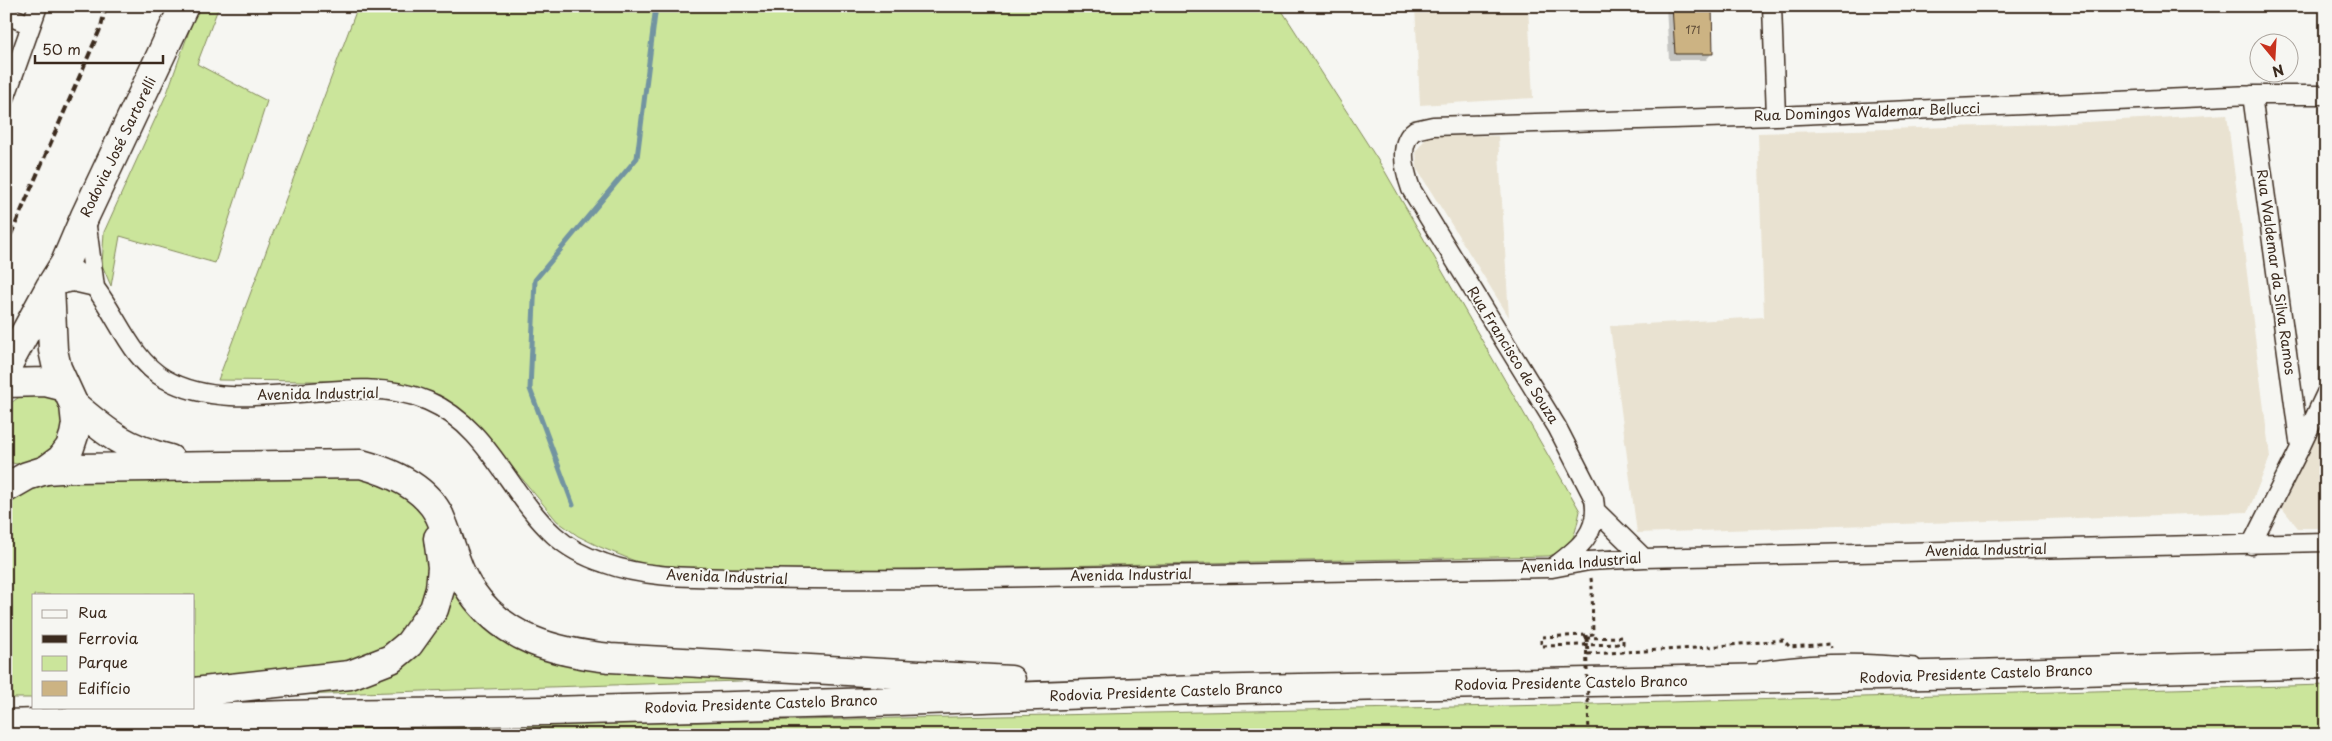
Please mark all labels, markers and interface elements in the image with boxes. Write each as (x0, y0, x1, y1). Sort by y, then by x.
house number: 171 (1686, 21, 1700, 38)
scale bar (35, 32, 162, 64)
north arrow (2250, 32, 2300, 82)
text: 50 m (42, 37, 81, 60)
text: N (2270, 59, 2287, 83)
street label: Rodovia José Sartorelli (74, 73, 161, 221)
street label: Rua Domingos Waldemar Bellucci (1753, 97, 1981, 126)
street label: Rua Waldemar da Silva Ramos (2252, 168, 2301, 376)
street label: Rua Francisco de Souza (1463, 282, 1564, 428)
street label: Avenida Industrial (257, 382, 379, 405)
street label: Avenida Industrial (1925, 538, 2047, 561)
street label: Avenida Industrial (1519, 547, 1643, 578)
street label: Avenida Industrial (1070, 563, 1192, 586)
street label: Avenida Industrial (666, 564, 788, 589)
legend (32, 594, 195, 708)
text: Rua (78, 600, 107, 623)
text: Ferrovia (78, 626, 139, 649)
text: Parque (78, 650, 128, 673)
street label: Rodovia Presidente Castelo Branco (1859, 659, 2093, 688)
street label: Rodovia Presidente Castelo Branco (1454, 670, 1688, 695)
text: Edifício (78, 676, 131, 699)
street label: Rodovia Presidente Castelo Branco (1049, 677, 1283, 706)
street label: Rodovia Presidente Castelo Branco (644, 689, 878, 718)

